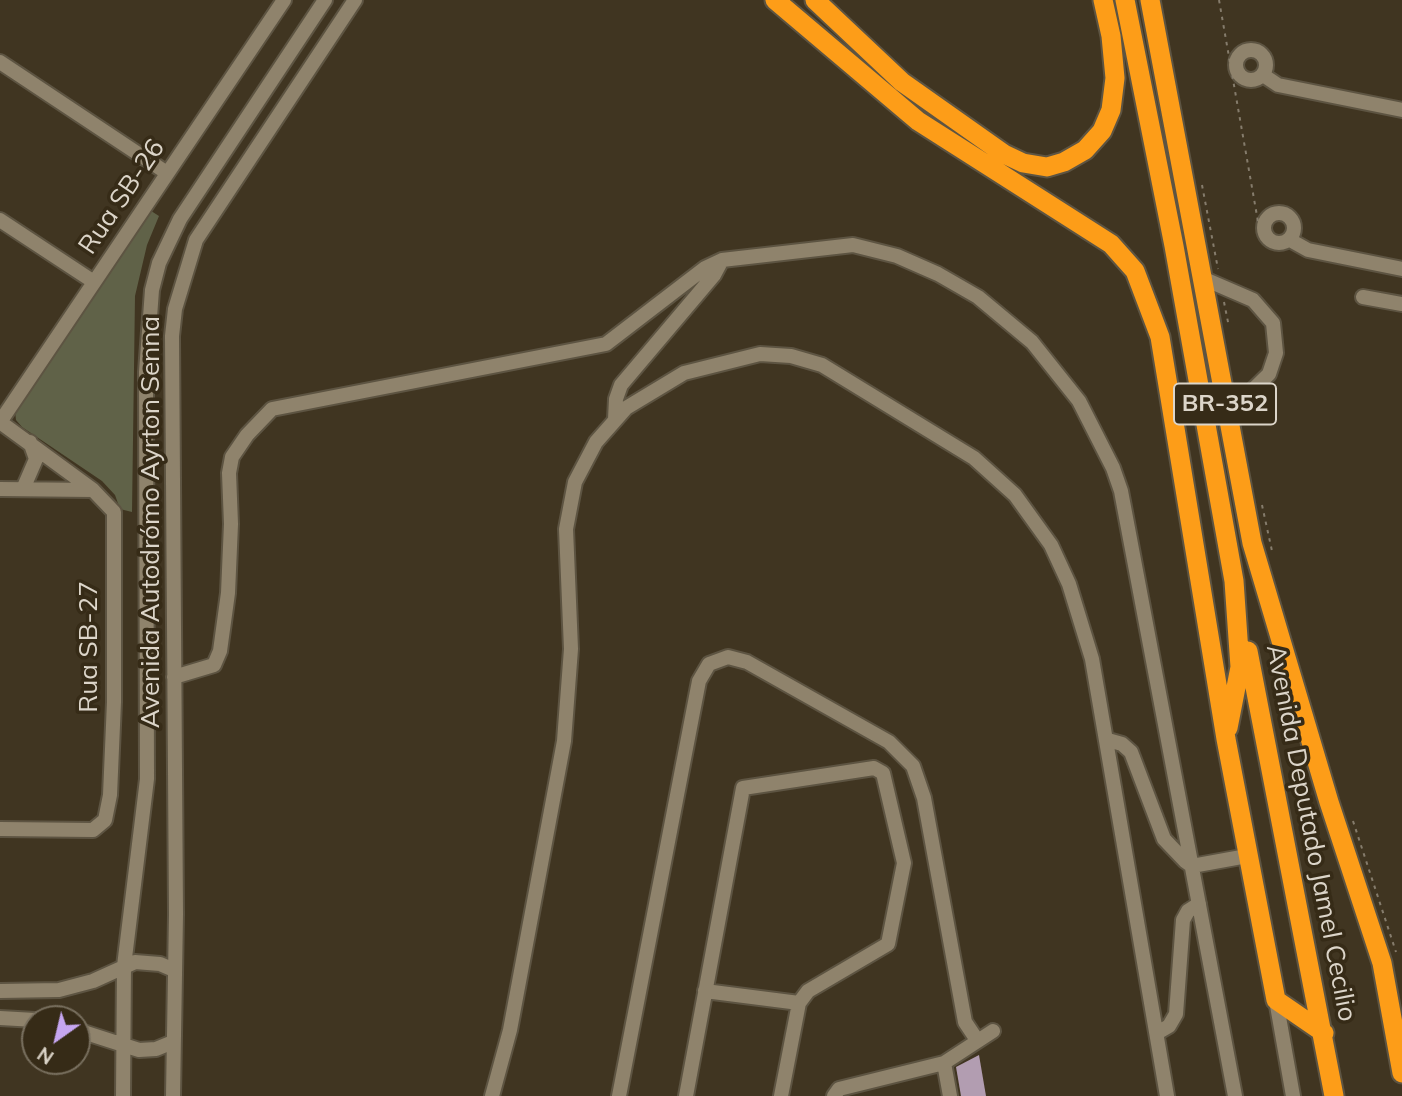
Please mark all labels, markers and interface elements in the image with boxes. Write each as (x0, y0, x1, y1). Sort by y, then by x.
street label: Rua SB-26 (72, 134, 172, 260)
street label: Avenida Autodrómo Ayrton Senna (135, 316, 167, 728)
road number: BR-352 (1174, 384, 1276, 424)
street label: Rua SB-27 (73, 581, 105, 713)
street label: Avenida Deputado Jamel Cecilio (1259, 642, 1363, 1024)
north arrow (21, 1005, 91, 1075)
text: N (33, 1042, 58, 1070)

